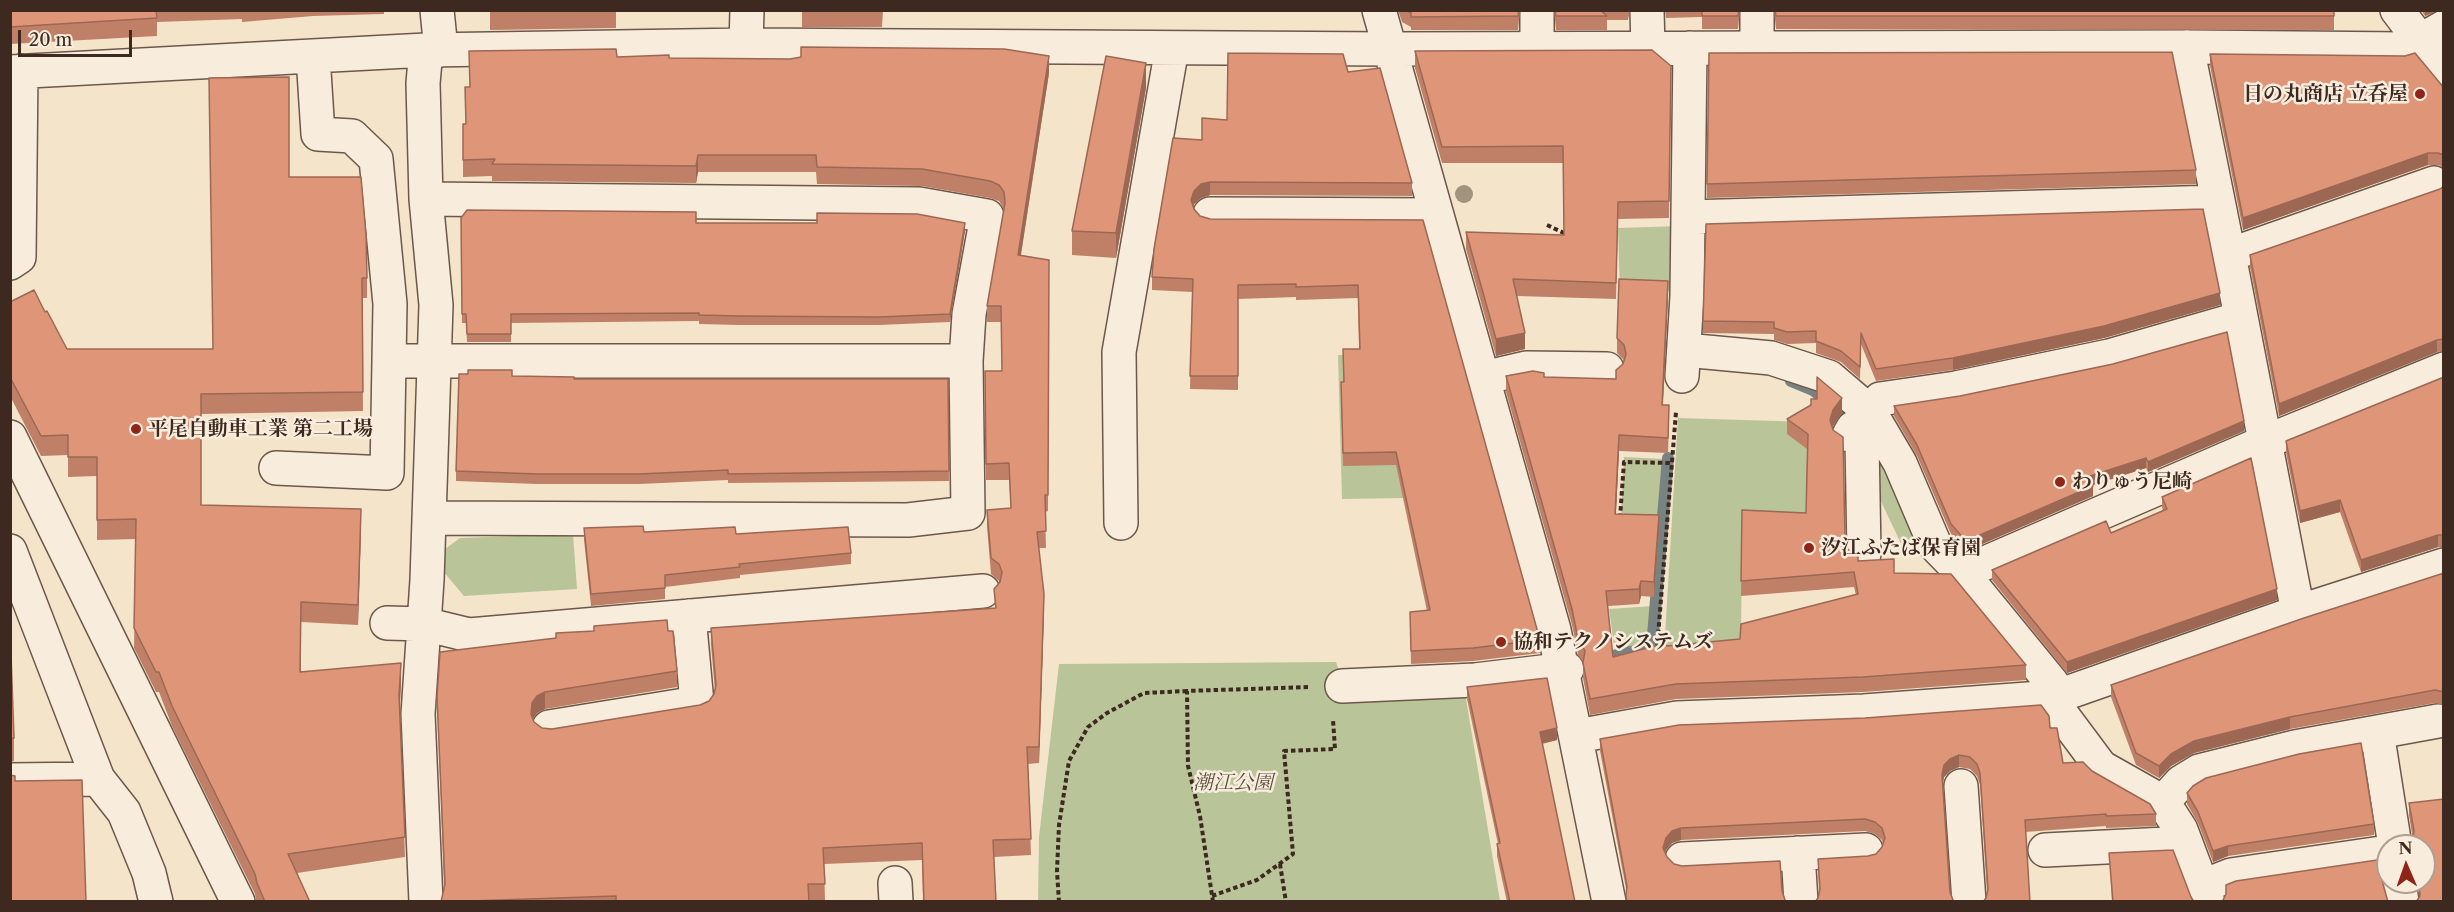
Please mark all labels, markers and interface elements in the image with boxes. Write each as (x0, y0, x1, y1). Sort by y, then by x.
scale bar (21, 18, 135, 56)
text: 20 m (29, 29, 72, 51)
place label: 日の丸商店 立呑屋 (2243, 82, 2408, 106)
marker: 日の丸商店 立呑屋 (2413, 87, 2427, 101)
place label: 平尾自動車工業 第二工場 (148, 417, 373, 441)
marker: 平尾自動車工業 第二工場 (129, 422, 143, 436)
place label: わりゅう尼崎 (2072, 470, 2192, 494)
marker: わりゅう尼崎 (2053, 475, 2067, 489)
place label: 汐江ふたば保育園 (1821, 536, 1981, 560)
marker: 汐江ふたば保育園 (1802, 541, 1816, 555)
place label: 協和テクノシステムズ (1513, 630, 1713, 654)
marker: 協和テクノシステムズ (1494, 635, 1508, 649)
park label: 潮江公園 (1193, 771, 1273, 795)
north arrow (2376, 834, 2436, 894)
text: N (2398, 838, 2413, 858)

